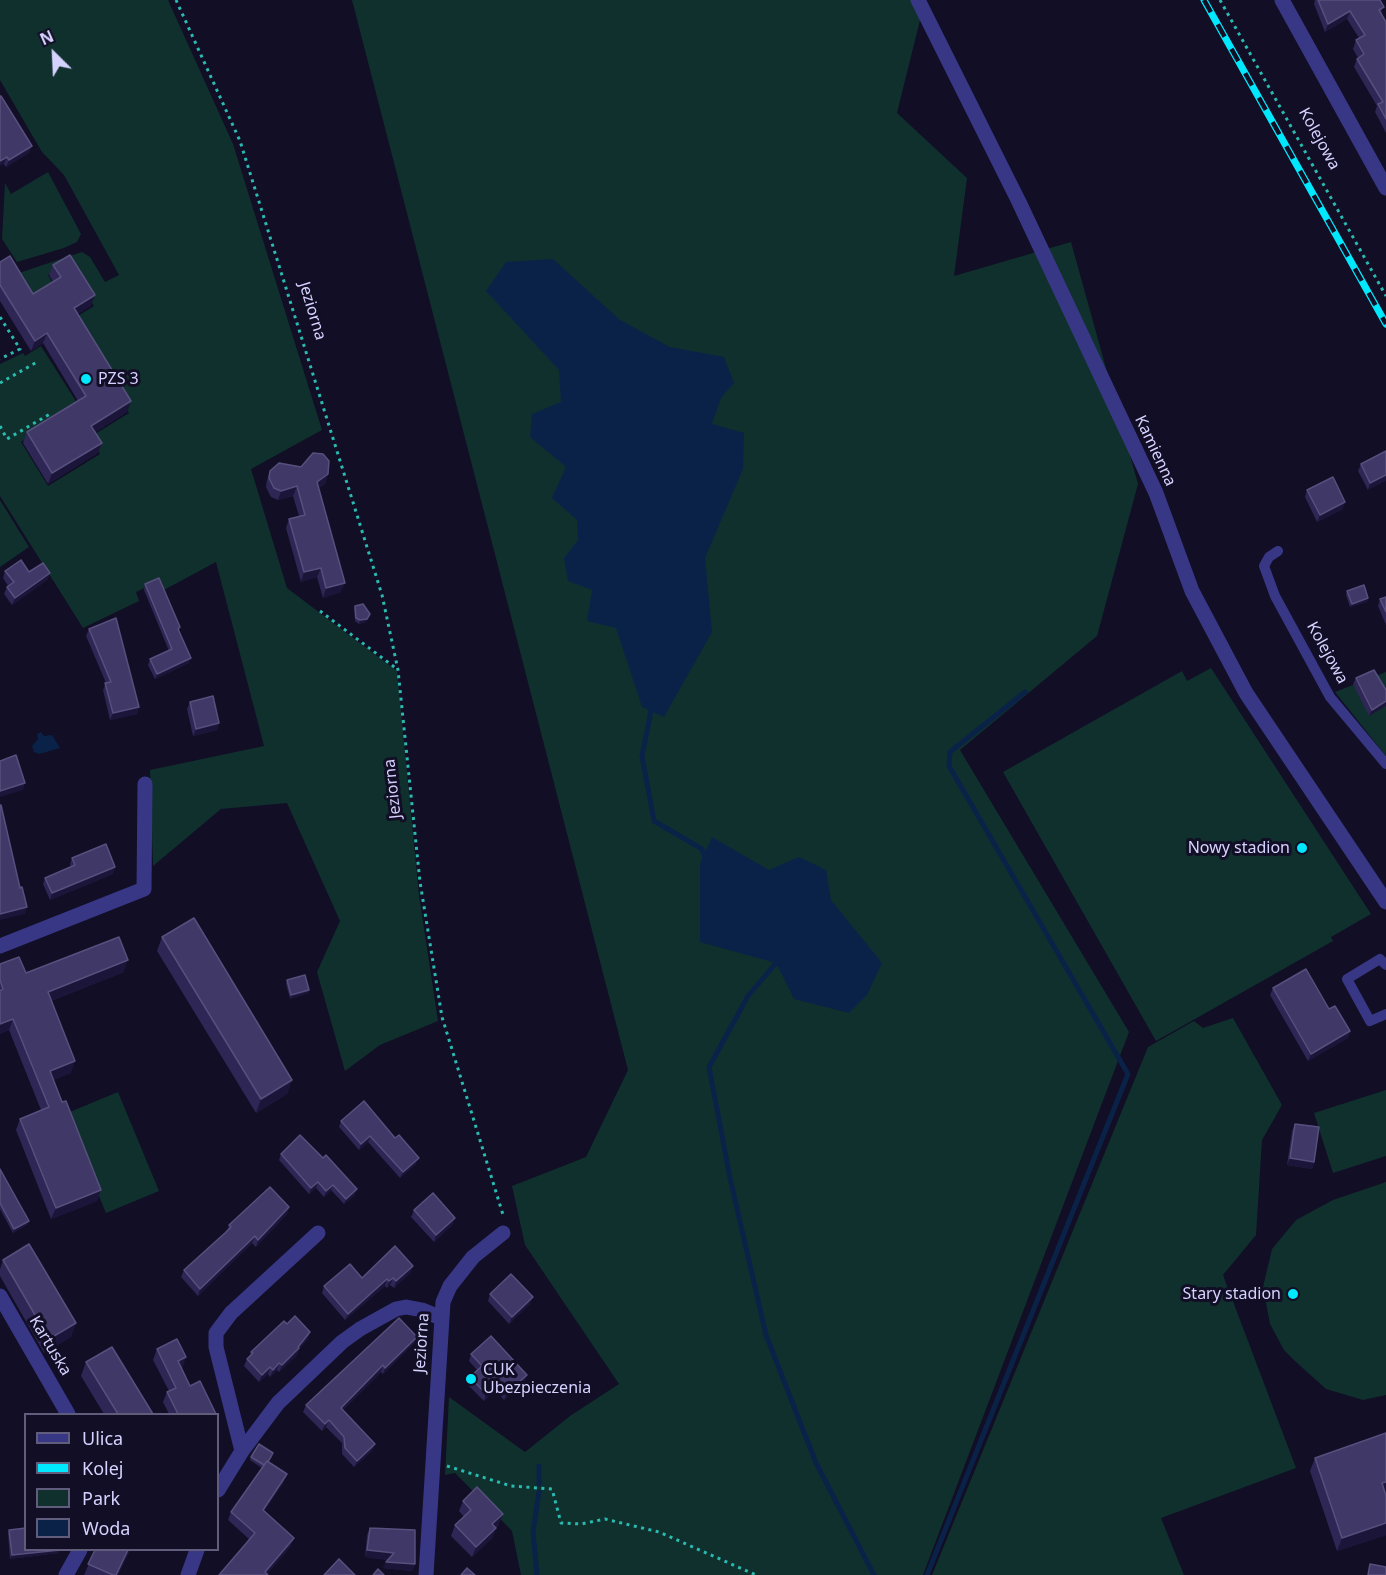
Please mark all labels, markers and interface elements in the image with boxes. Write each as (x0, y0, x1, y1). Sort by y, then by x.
north arrow (24, 24, 84, 84)
text: N (36, 25, 57, 50)
street label: Kolejowa (1294, 105, 1344, 173)
street label: Jeziorna (294, 279, 330, 343)
place label: PZS 3 (98, 369, 139, 389)
marker: PZS 3 (79, 372, 93, 386)
street label: Kamienna (1130, 413, 1180, 489)
street label: Kolejowa (1302, 619, 1352, 687)
street label: Jeziorna (380, 758, 406, 820)
place label: Nowy stadion (1188, 838, 1290, 858)
marker: Nowy stadion (1295, 841, 1309, 855)
place label: Stary stadion (1183, 1284, 1281, 1304)
marker: Stary stadion (1286, 1287, 1300, 1301)
street label: Jeziorna (410, 1312, 434, 1374)
street label: Kartuska (25, 1313, 75, 1379)
place label: CUK Ubezpieczenia (483, 1360, 591, 1398)
marker: CUK Ubezpieczenia (464, 1372, 478, 1386)
legend (24, 1413, 219, 1551)
text: Ulica (82, 1426, 123, 1450)
text: Kolej (82, 1456, 123, 1480)
text: Park (82, 1486, 120, 1510)
text: Woda (82, 1516, 130, 1540)

